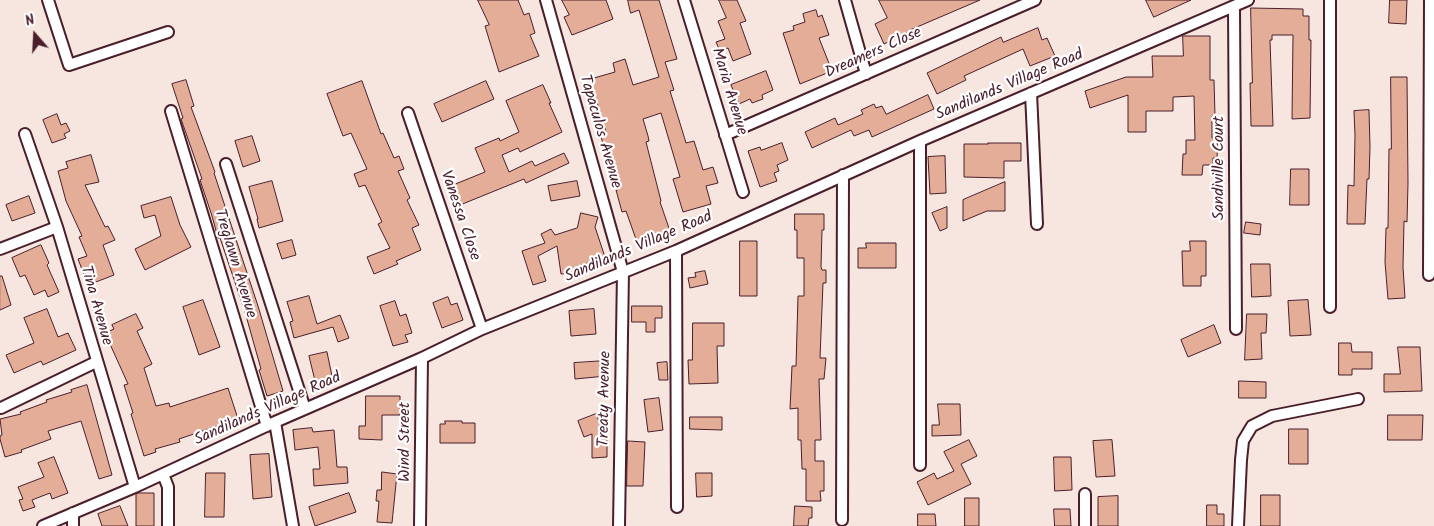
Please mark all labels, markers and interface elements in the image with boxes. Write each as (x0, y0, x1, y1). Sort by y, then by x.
text: N (22, 9, 38, 33)
north arrow (10, 10, 60, 60)
street label: Dreamers Close (823, 24, 925, 84)
street label: Maria Avenue (706, 46, 750, 138)
street label: Sandilands Village Road (933, 46, 1087, 126)
street label: Tapaculos Avenue (574, 73, 624, 191)
street label: Sandiville Court (1210, 116, 1230, 220)
street label: Vanessa Close (435, 168, 483, 264)
street label: Treglawn Avenue (208, 207, 260, 321)
street label: Sandilands Village Road (562, 208, 716, 288)
street label: Tina Avenue (74, 264, 116, 348)
street label: Treaty Avenue (596, 351, 616, 447)
street label: Sandilands Village Road (192, 369, 344, 451)
street label: Wind Street (396, 402, 416, 482)

